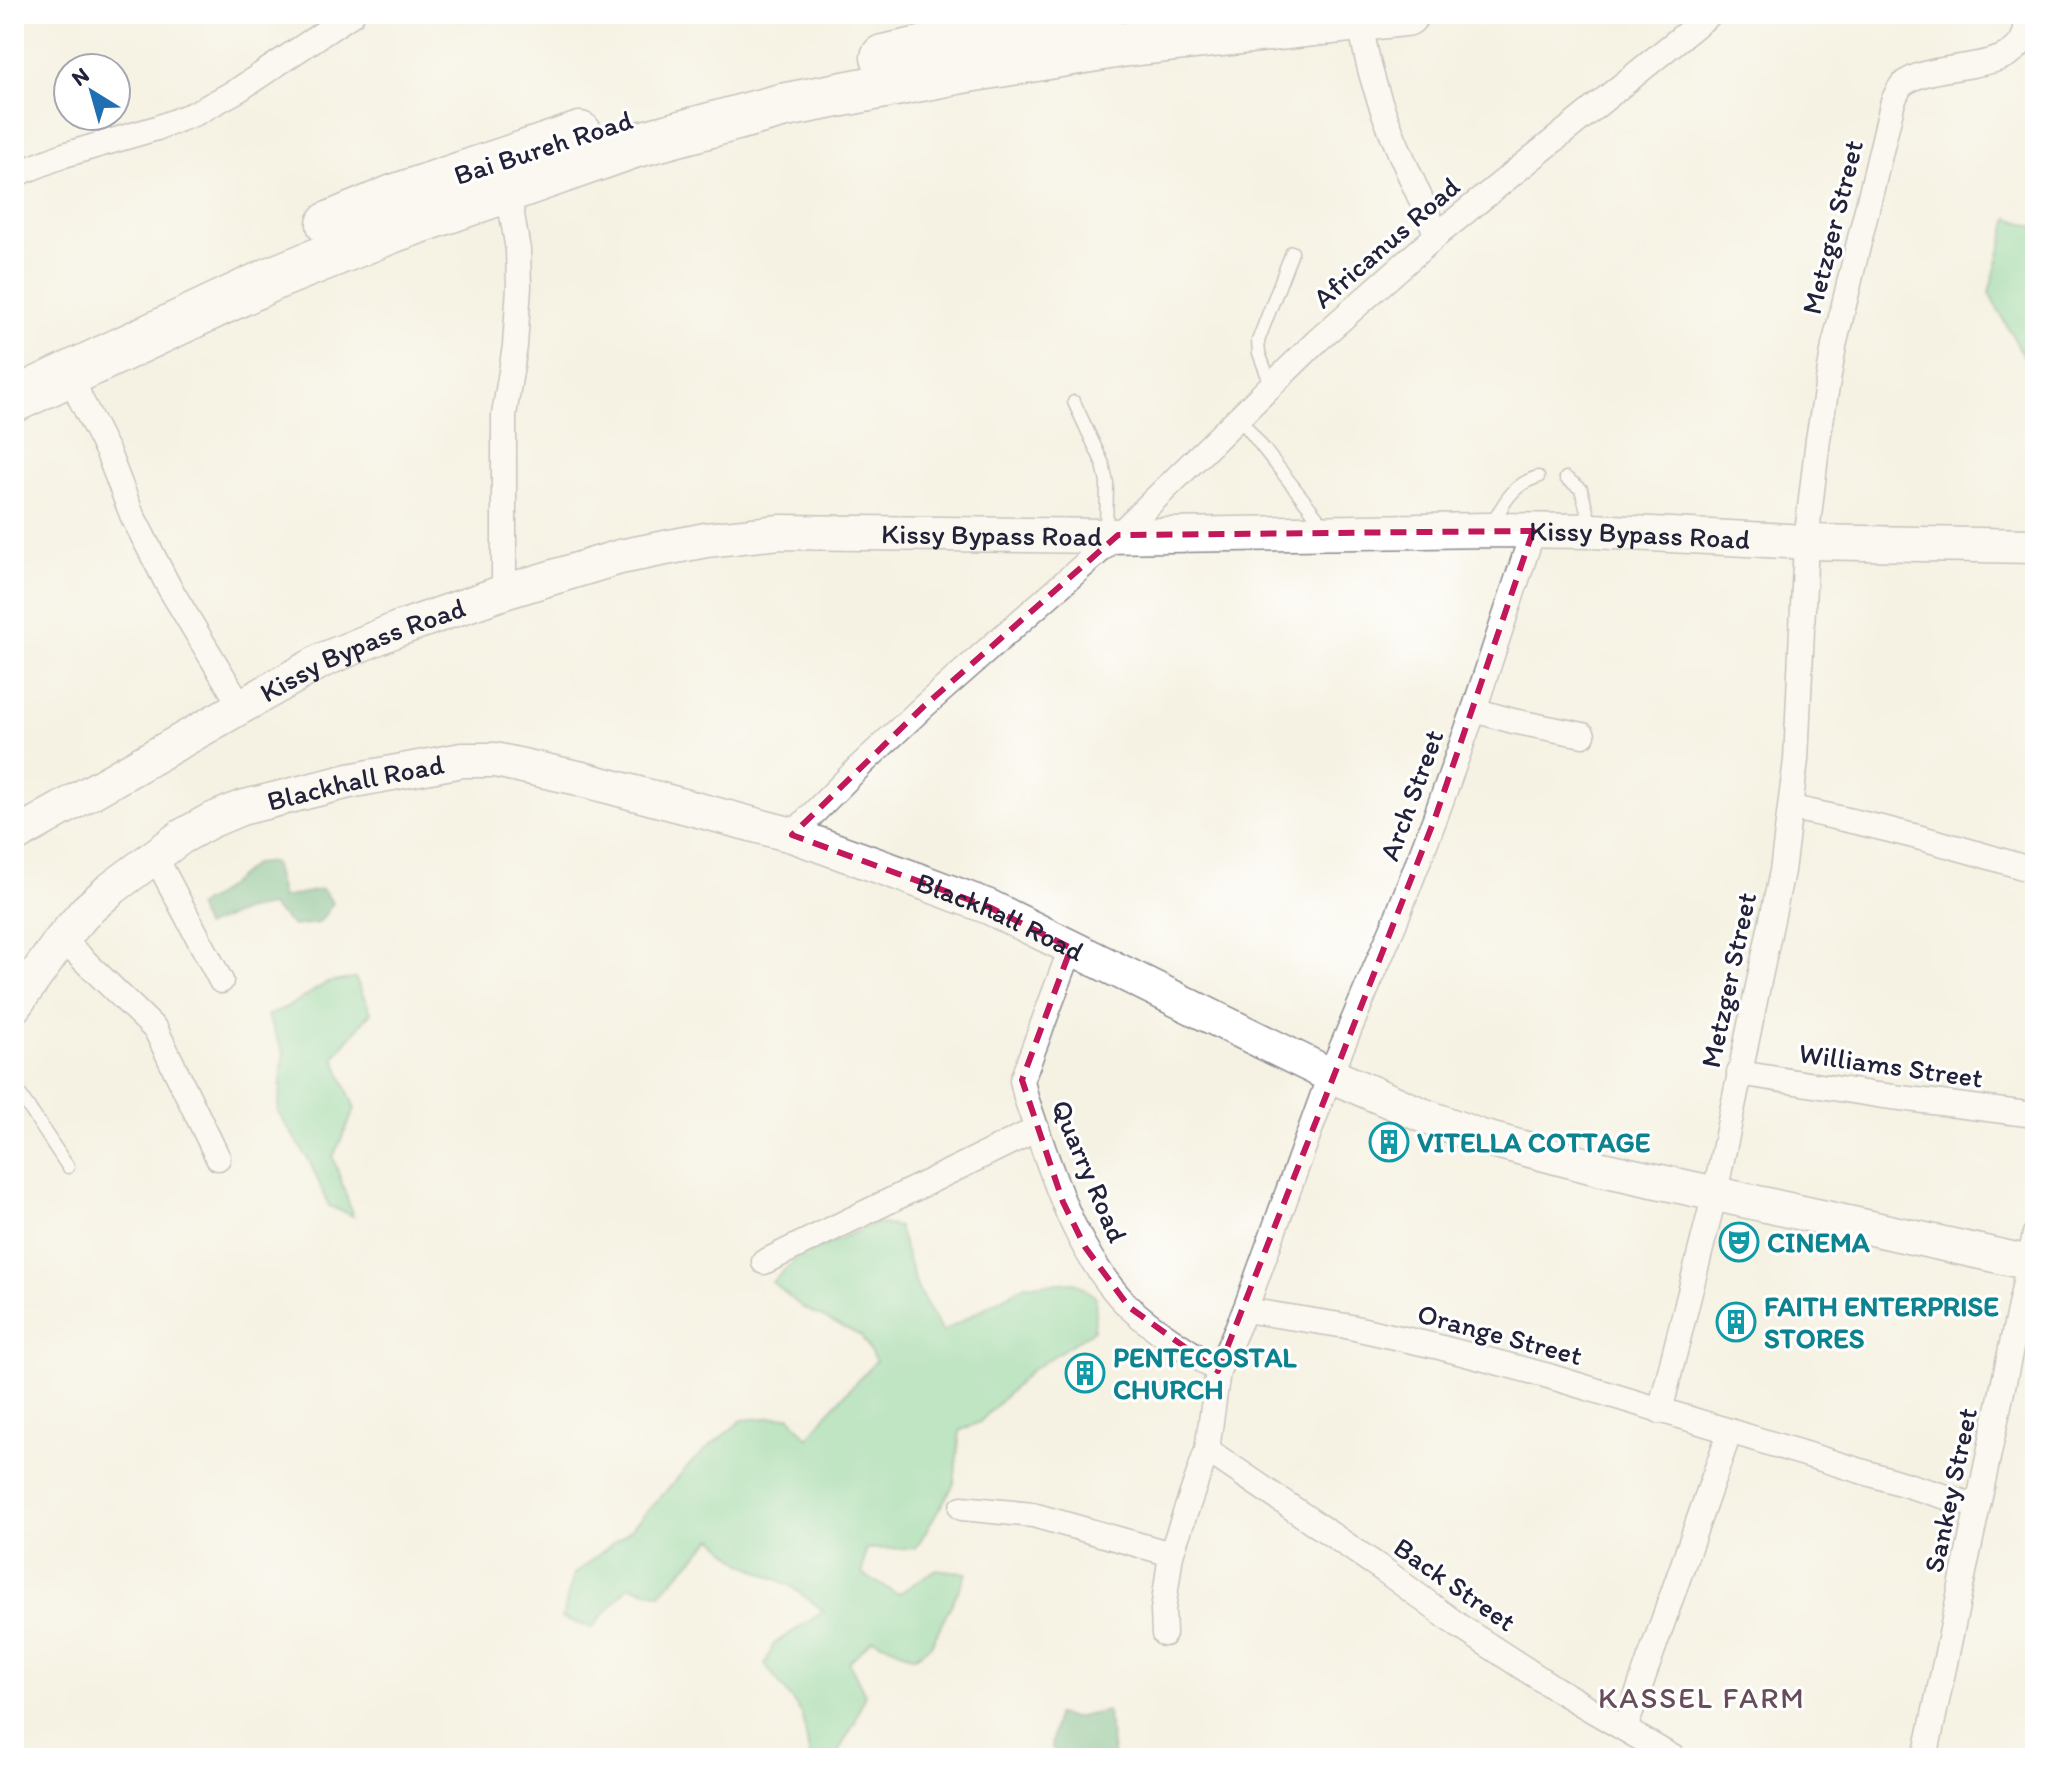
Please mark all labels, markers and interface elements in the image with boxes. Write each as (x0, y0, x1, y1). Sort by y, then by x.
north arrow (52, 52, 132, 132)
text: N (66, 61, 94, 92)
street label: Bai Bureh Road (449, 102, 637, 192)
street label: Metzger Street (1794, 136, 1870, 318)
street label: Africanus Road (1306, 169, 1466, 315)
street label: Kissy Bypass Road (1529, 513, 1751, 556)
street label: Kissy Bypass Road (881, 516, 1102, 553)
street label: Kissy Bypass Road (254, 590, 469, 709)
street label: Arch Street (1372, 725, 1450, 865)
street label: Blackhall Road (263, 747, 447, 818)
street label: Blackhall Road (912, 864, 1090, 969)
street label: Metzger Street (1693, 889, 1763, 1071)
street label: Williams Street (1797, 1035, 1985, 1095)
street label: Quarry Road (1045, 1094, 1136, 1248)
building icon: VITELLA COTTAGE (1368, 1121, 1410, 1163)
place label: VITELLA COTTAGE (1417, 1125, 1651, 1159)
theatre icon: CINEMA (1718, 1221, 1760, 1263)
place label: CINEMA (1767, 1225, 1870, 1259)
place label: FAITH ENTERPRISE STORES (1764, 1289, 1999, 1355)
street label: Orange Street (1414, 1296, 1586, 1372)
building icon: FAITH ENTERPRISE STORES (1715, 1301, 1757, 1343)
place label: PENTECOSTAL CHURCH (1113, 1340, 1297, 1406)
building icon: PENTECOSTAL CHURCH (1064, 1352, 1106, 1394)
street label: Sankey Street (1916, 1405, 1984, 1575)
street label: Back Street (1388, 1530, 1522, 1638)
district label: KASSEL FARM (1598, 1679, 1806, 1716)

